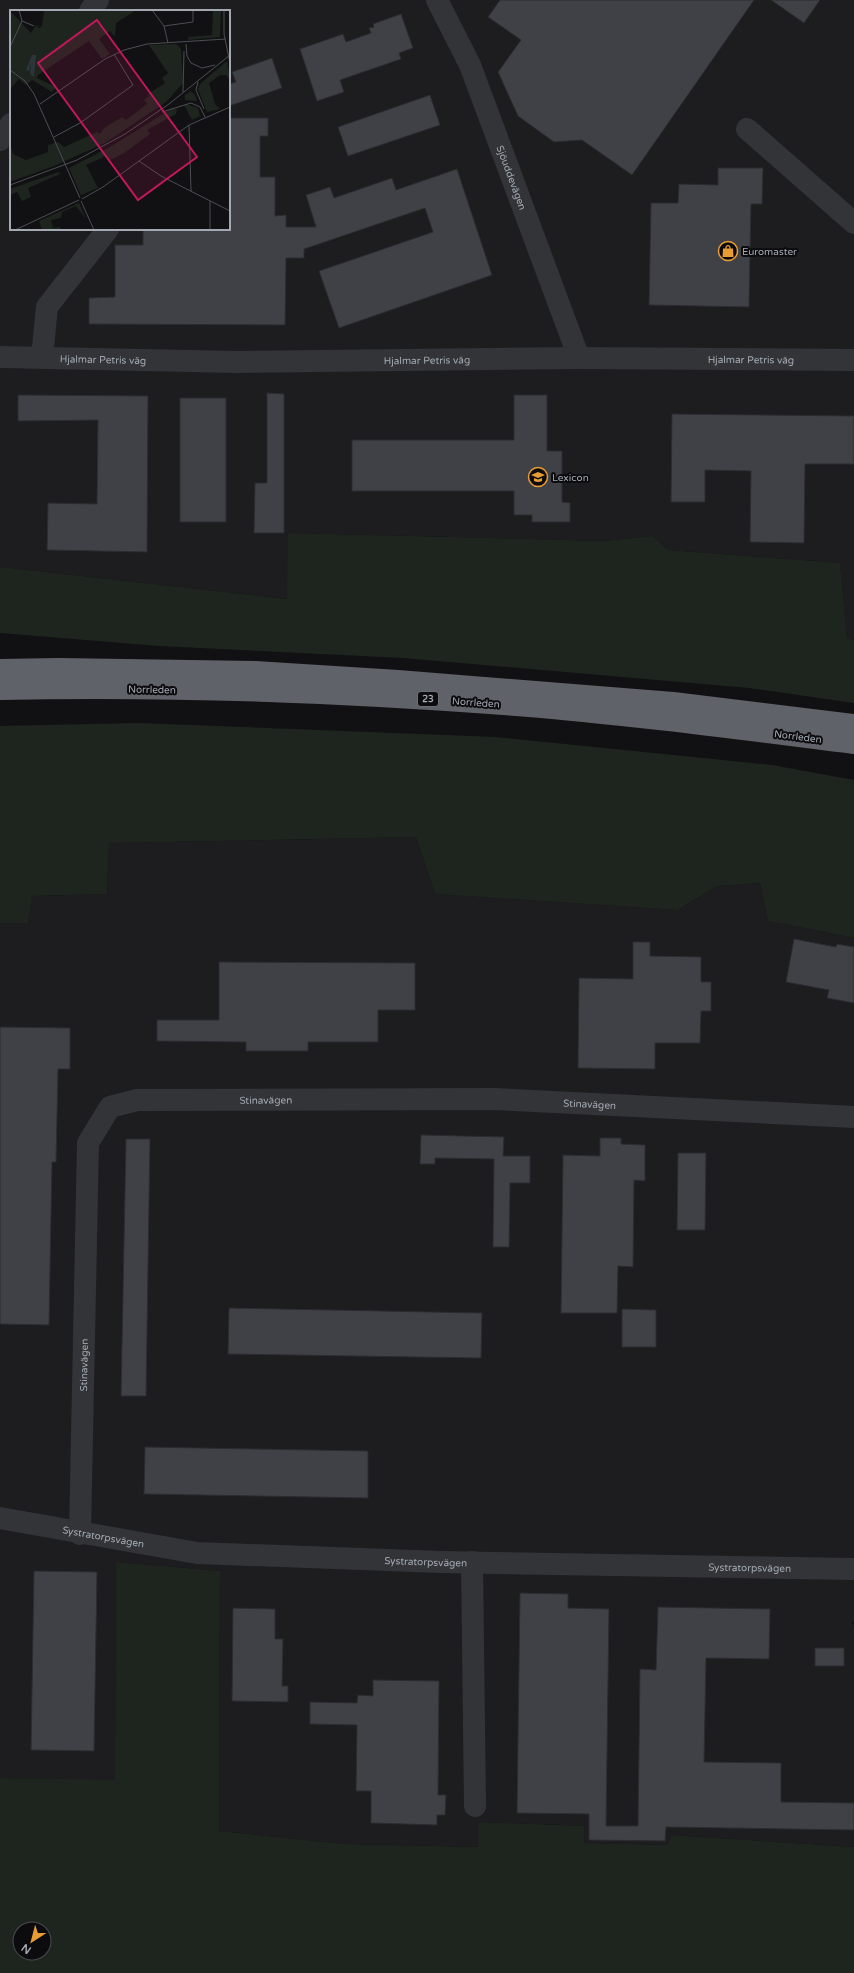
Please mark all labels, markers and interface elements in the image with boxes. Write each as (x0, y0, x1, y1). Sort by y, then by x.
inset map (10, 10, 230, 230)
street label: Sjöuddevägen (493, 144, 528, 212)
shop icon: Euromaster (717, 240, 739, 262)
place label: Euromaster (742, 246, 797, 258)
street label: Hjalmar Petris väg (60, 353, 146, 367)
street label: Hjalmar Petris väg (384, 354, 470, 367)
street label: Hjalmar Petris väg (708, 354, 794, 367)
school or university icon: Lexicon (527, 466, 549, 488)
place label: Lexicon (552, 472, 589, 484)
street label: Norrleden (128, 684, 176, 696)
road number: 23 (418, 692, 438, 706)
street label: Norrleden (452, 695, 500, 711)
street label: Norrleden (773, 728, 822, 746)
street label: Stinavägen (239, 1095, 292, 1107)
street label: Stinavägen (563, 1097, 616, 1112)
street label: Stinavägen (78, 1339, 91, 1392)
street label: Systratorpsvägen (61, 1524, 145, 1551)
street label: Systratorpsvägen (384, 1555, 467, 1569)
street label: Systratorpsvägen (708, 1562, 791, 1575)
north arrow (12, 1921, 52, 1961)
text: N (19, 1941, 34, 1957)

